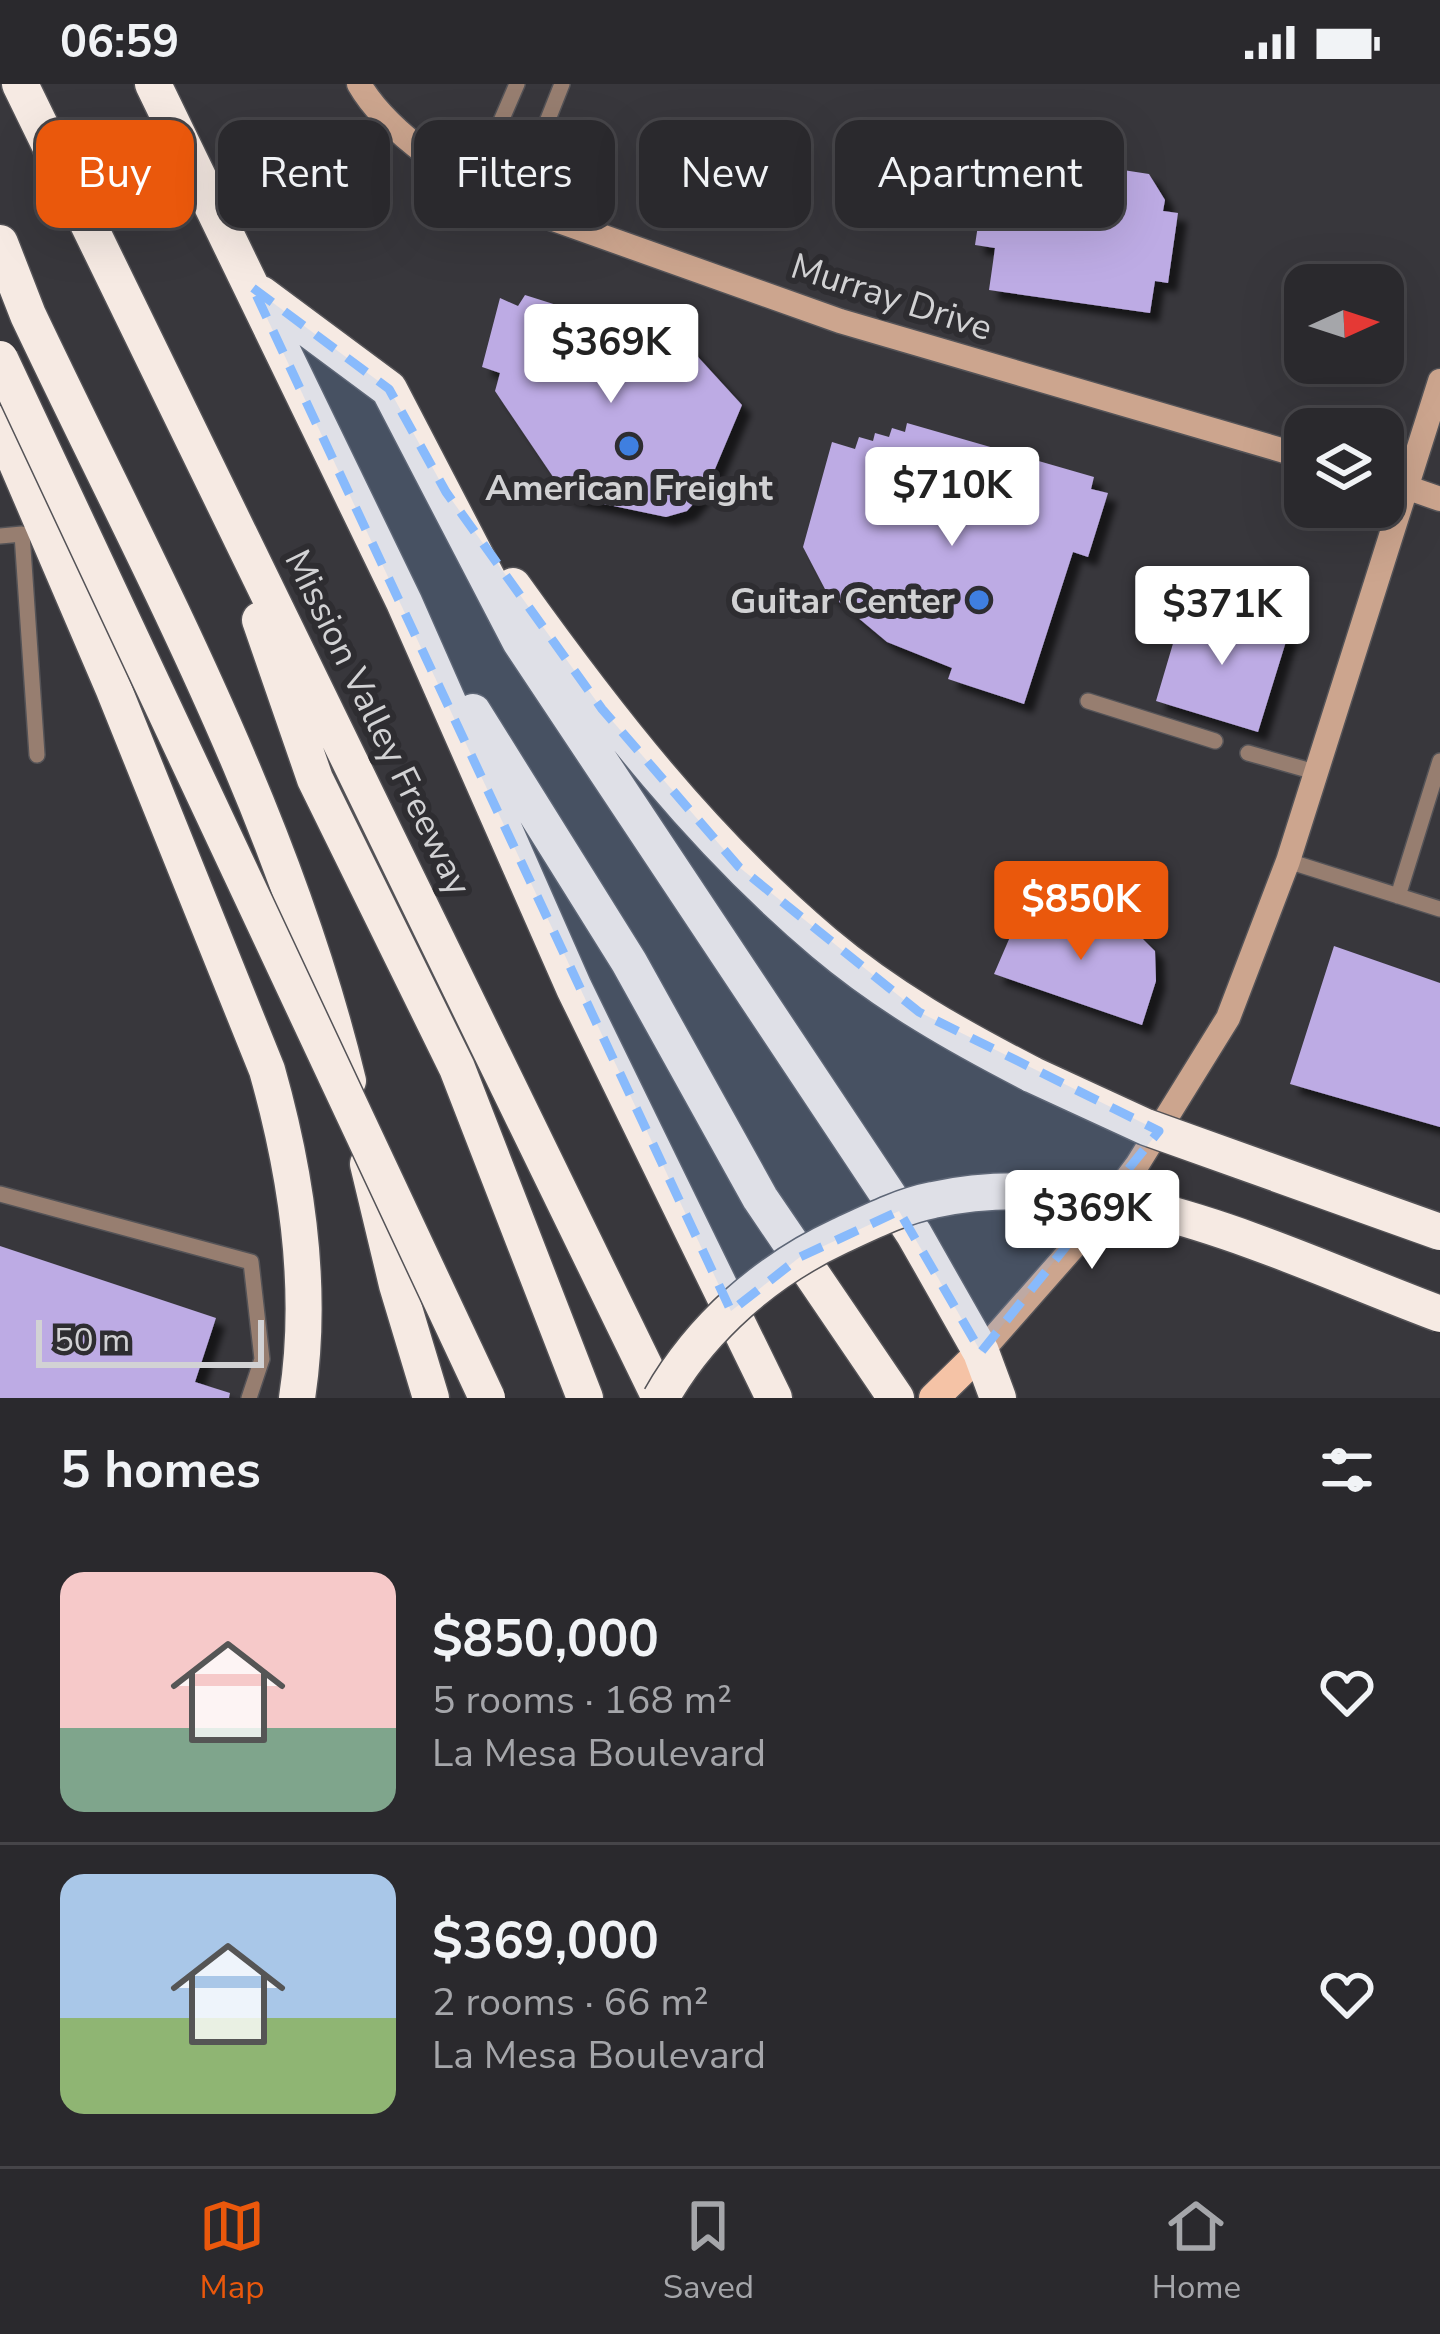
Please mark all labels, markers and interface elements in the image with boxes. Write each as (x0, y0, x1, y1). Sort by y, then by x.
text: 06:59 (60, 12, 179, 73)
chip: Buy (36, 120, 194, 228)
chip: Rent (218, 120, 390, 228)
chip: Filters (414, 120, 615, 228)
chip: New (639, 120, 811, 228)
chip: Apartment (835, 120, 1124, 228)
street label: Murray Drive (785, 242, 998, 353)
north arrow (1284, 264, 1404, 384)
map controls (1284, 264, 1404, 528)
pin: $369K (527, 304, 695, 406)
text: $369K (551, 316, 671, 369)
button: layers (1284, 408, 1404, 528)
marker: American Freight (616, 433, 642, 459)
pin: $710K (868, 447, 1036, 549)
text: $710K (892, 459, 1012, 512)
place label: American Freight (485, 464, 773, 513)
street label: Mission Valley Freeway (273, 542, 483, 904)
pin: $371K (1138, 566, 1306, 668)
place label: Guitar Center (730, 577, 955, 626)
text: $371K (1162, 578, 1282, 631)
marker: Guitar Center (966, 587, 992, 613)
pin: $850K (997, 861, 1165, 963)
text: $850K (1021, 873, 1141, 926)
pin: $369K (1008, 1170, 1176, 1272)
text: $369K (1032, 1182, 1152, 1235)
scale bar (36, 1314, 264, 1367)
text: 50 m (54, 1318, 130, 1363)
text: 5 homes (60, 1435, 261, 1505)
icon: filters (1314, 1437, 1380, 1503)
text: $850,000 (432, 1604, 659, 1674)
icon: home (156, 1620, 300, 1764)
icon: heart (1314, 1659, 1380, 1725)
text: 5 rooms · 168 m² (432, 1674, 732, 1727)
text: La Mesa Boulevard (432, 1727, 766, 1780)
text: $369,000 (432, 1906, 659, 1976)
icon: home (156, 1922, 300, 2066)
icon: heart (1314, 1961, 1380, 2027)
text: 2 rooms · 66 m² (432, 1976, 709, 2029)
text: La Mesa Boulevard (432, 2029, 766, 2082)
tab: Map (199, 2193, 265, 2310)
tab: Saved (663, 2193, 754, 2310)
tab: Home (1152, 2193, 1241, 2310)

